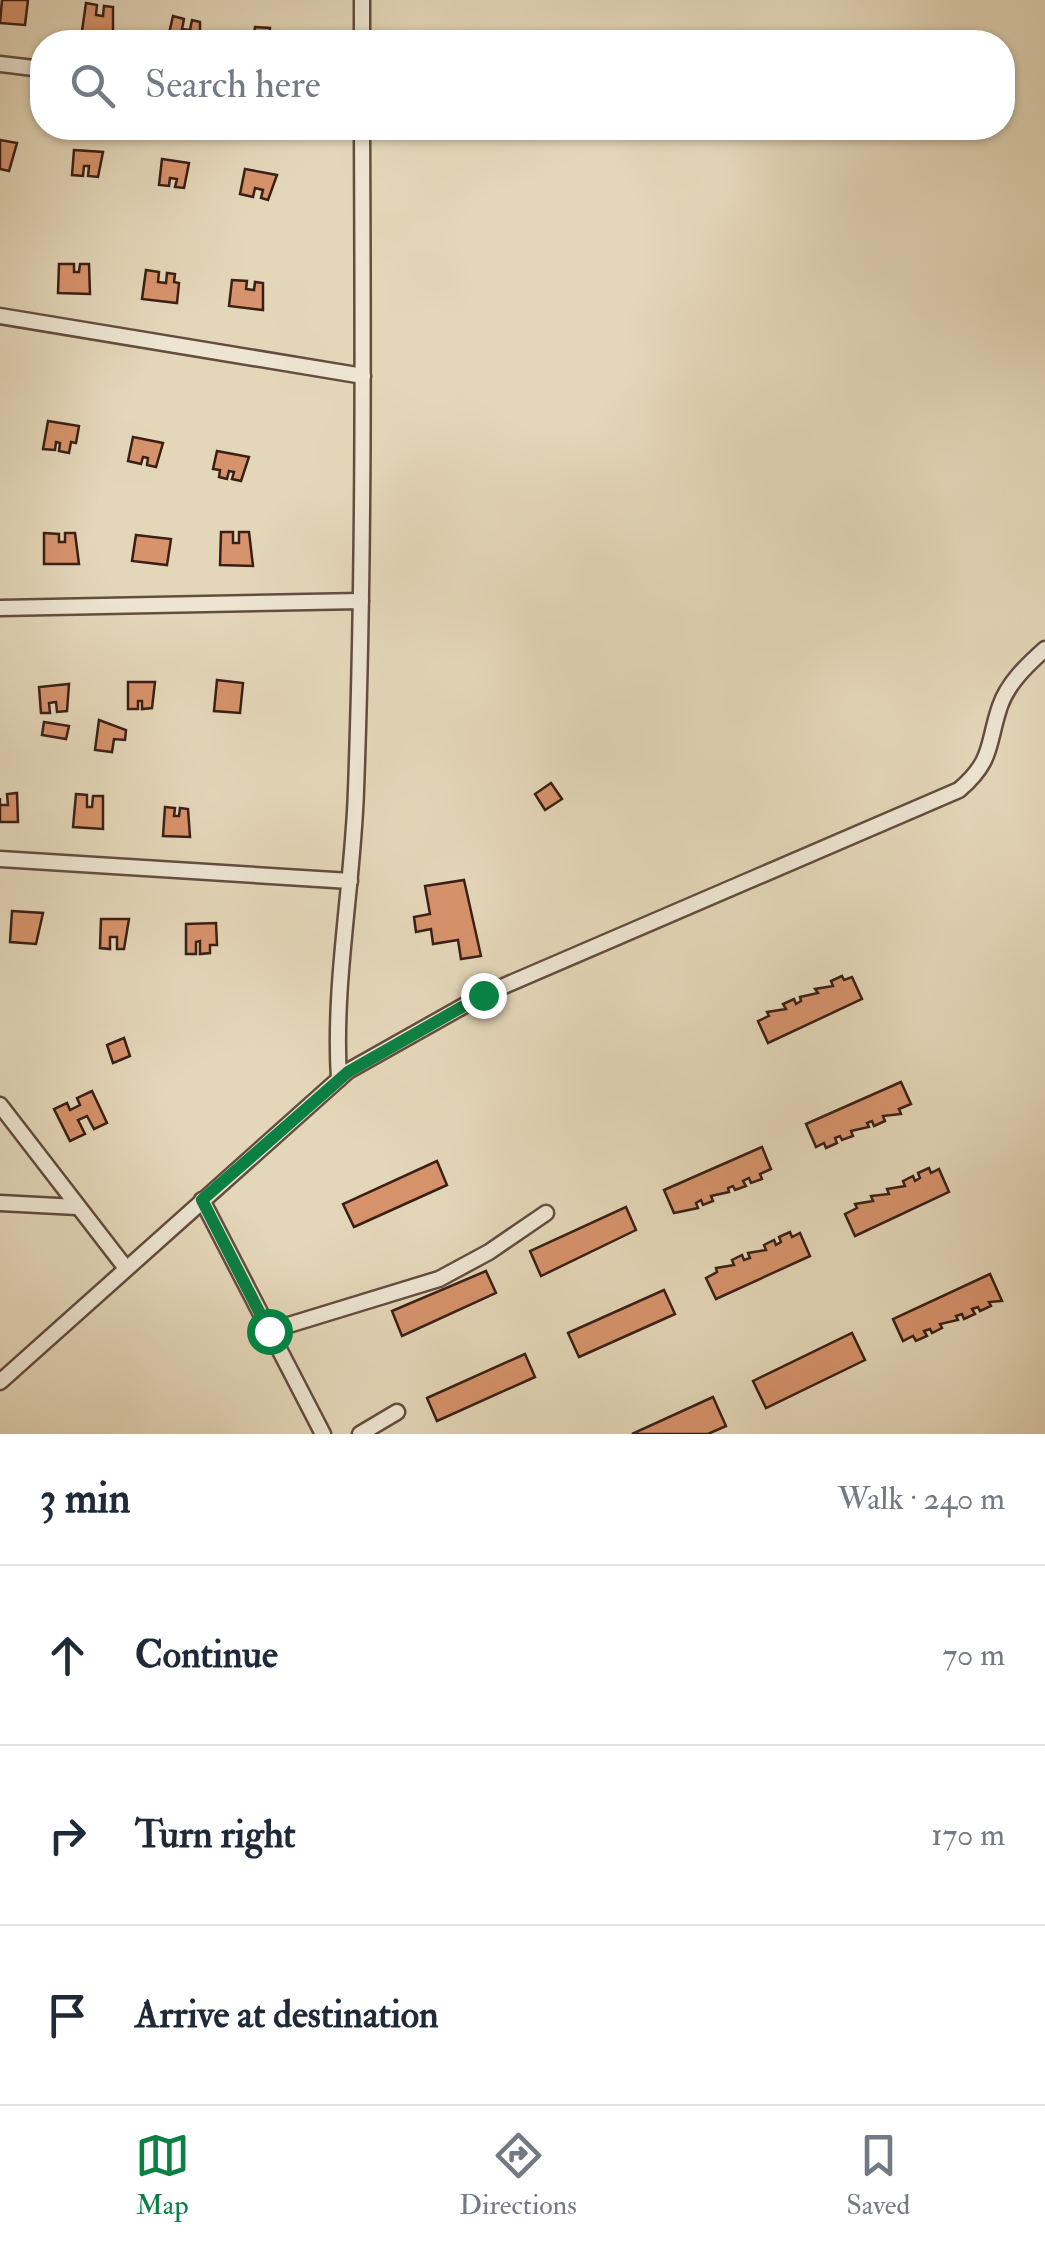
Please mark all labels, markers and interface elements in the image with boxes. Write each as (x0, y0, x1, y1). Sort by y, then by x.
search box (30, 30, 1015, 140)
icon: search (65, 58, 120, 113)
text: Search here (145, 61, 321, 109)
route end (461, 973, 507, 1019)
route start (247, 1309, 293, 1355)
text: 3 min (40, 1473, 130, 1525)
text: Walk · 240 m (837, 1479, 1005, 1519)
icon: ahead (40, 1628, 95, 1683)
text: Continue (135, 1631, 278, 1679)
text: 70 m (942, 1635, 1005, 1675)
icon: right (40, 1808, 95, 1863)
text: Turn right (135, 1811, 296, 1859)
text: 170 m (931, 1815, 1005, 1855)
icon: arrive (40, 1988, 95, 2043)
text: Arrive at destination (135, 1991, 439, 2039)
tab: Map (135, 2128, 190, 2223)
tab: Directions (459, 2128, 577, 2223)
tab: Saved (846, 2128, 910, 2223)

